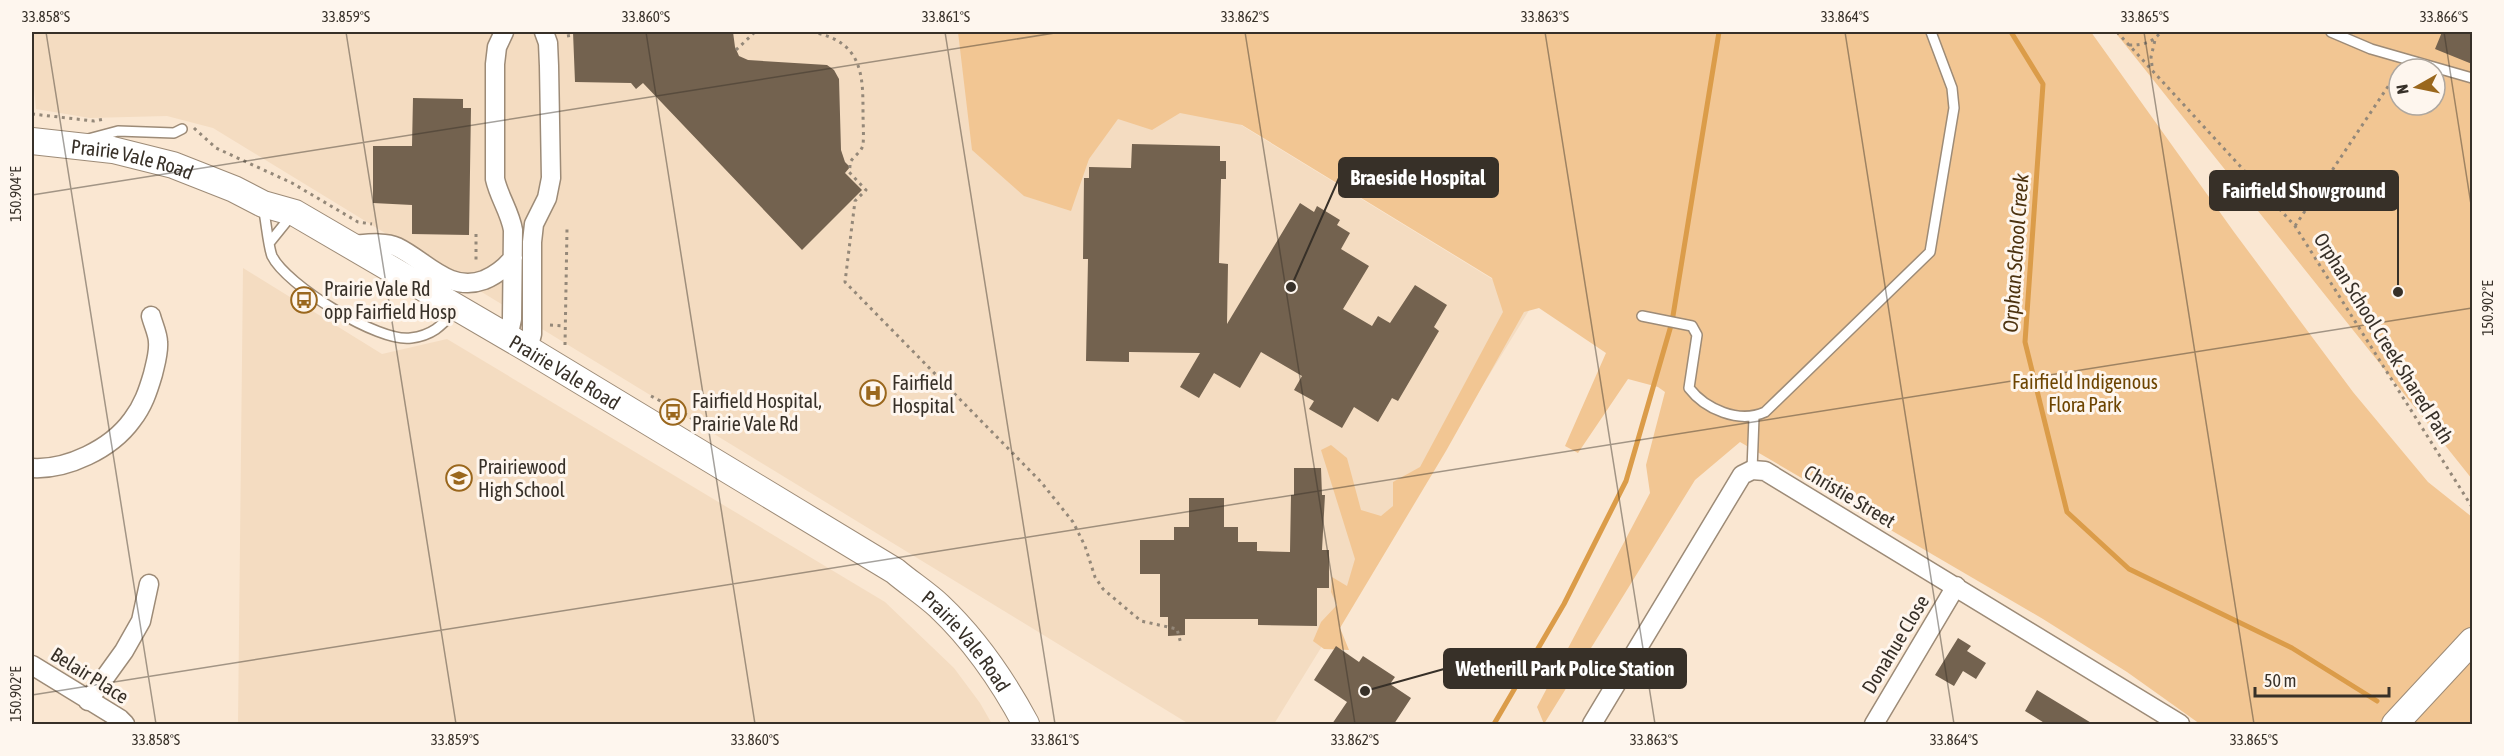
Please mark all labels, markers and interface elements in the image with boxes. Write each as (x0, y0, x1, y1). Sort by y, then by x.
text: 33.858°S (22, 8, 70, 25)
text: 33.859°S (322, 8, 370, 25)
text: 33.860°S (622, 8, 670, 25)
text: 33.861°S (922, 8, 970, 25)
text: 33.862°S (1221, 8, 1269, 25)
text: 33.863°S (1521, 8, 1569, 25)
text: 33.864°S (1821, 8, 1869, 25)
text: 33.865°S (2121, 8, 2169, 25)
text: 33.866°S (2420, 8, 2468, 25)
north arrow (2387, 57, 2447, 117)
text: N (2393, 83, 2412, 95)
street label: Prairie Vale Road (70, 134, 197, 183)
callout: Braeside Hospital (1339, 158, 1498, 197)
text: Braeside Hospital (1350, 165, 1486, 189)
text: 150.904°E (7, 166, 24, 222)
callout: Fairfield Showground (2210, 171, 2398, 210)
water label: Orphan School Creek (1997, 172, 2033, 333)
text: Fairfield Showground (2222, 178, 2386, 202)
street label: Orphan School Creek Shared Path (2310, 228, 2458, 448)
place label: Prairie Vale Rd opp Fairfield Hosp (324, 277, 456, 323)
text: 150.902°E (2479, 280, 2496, 336)
bus stop icon: Prairie Vale Rd opp Fairfield Hosp (289, 285, 319, 315)
street label: Prairie Vale Road (506, 329, 625, 414)
park label: Fairfield Indigenous Flora Park (2012, 370, 2158, 416)
place label: Fairfield Hospital (892, 371, 955, 417)
hospital icon: Fairfield Hospital (858, 378, 888, 408)
place label: Fairfield Hospital, Prairie Vale Rd (692, 389, 822, 435)
bus stop icon: Fairfield Hospital, Prairie Vale Rd (658, 397, 688, 427)
place label: Prairiewood High School (478, 455, 567, 501)
street label: Christie Street (1800, 460, 1900, 532)
school or university icon: Prairiewood High School (444, 463, 474, 493)
street label: Prairie Vale Road (918, 585, 1016, 695)
street label: Donahue Close (1857, 591, 1933, 697)
street label: Belair Place (47, 642, 133, 708)
callout: Wetherill Park Police Station (1444, 649, 1686, 688)
text: Wetherill Park Police Station (1455, 656, 1674, 680)
scale bar (2255, 660, 2388, 698)
text: 150.902°E (7, 666, 24, 722)
text: 50 m (2264, 670, 2296, 691)
text: 33.858°S (132, 731, 180, 748)
text: 33.859°S (431, 731, 479, 748)
text: 33.860°S (731, 731, 779, 748)
text: 33.861°S (1031, 731, 1079, 748)
text: 33.862°S (1331, 731, 1379, 748)
text: 33.863°S (1630, 731, 1678, 748)
text: 33.864°S (1930, 731, 1978, 748)
text: 33.865°S (2230, 731, 2278, 748)

